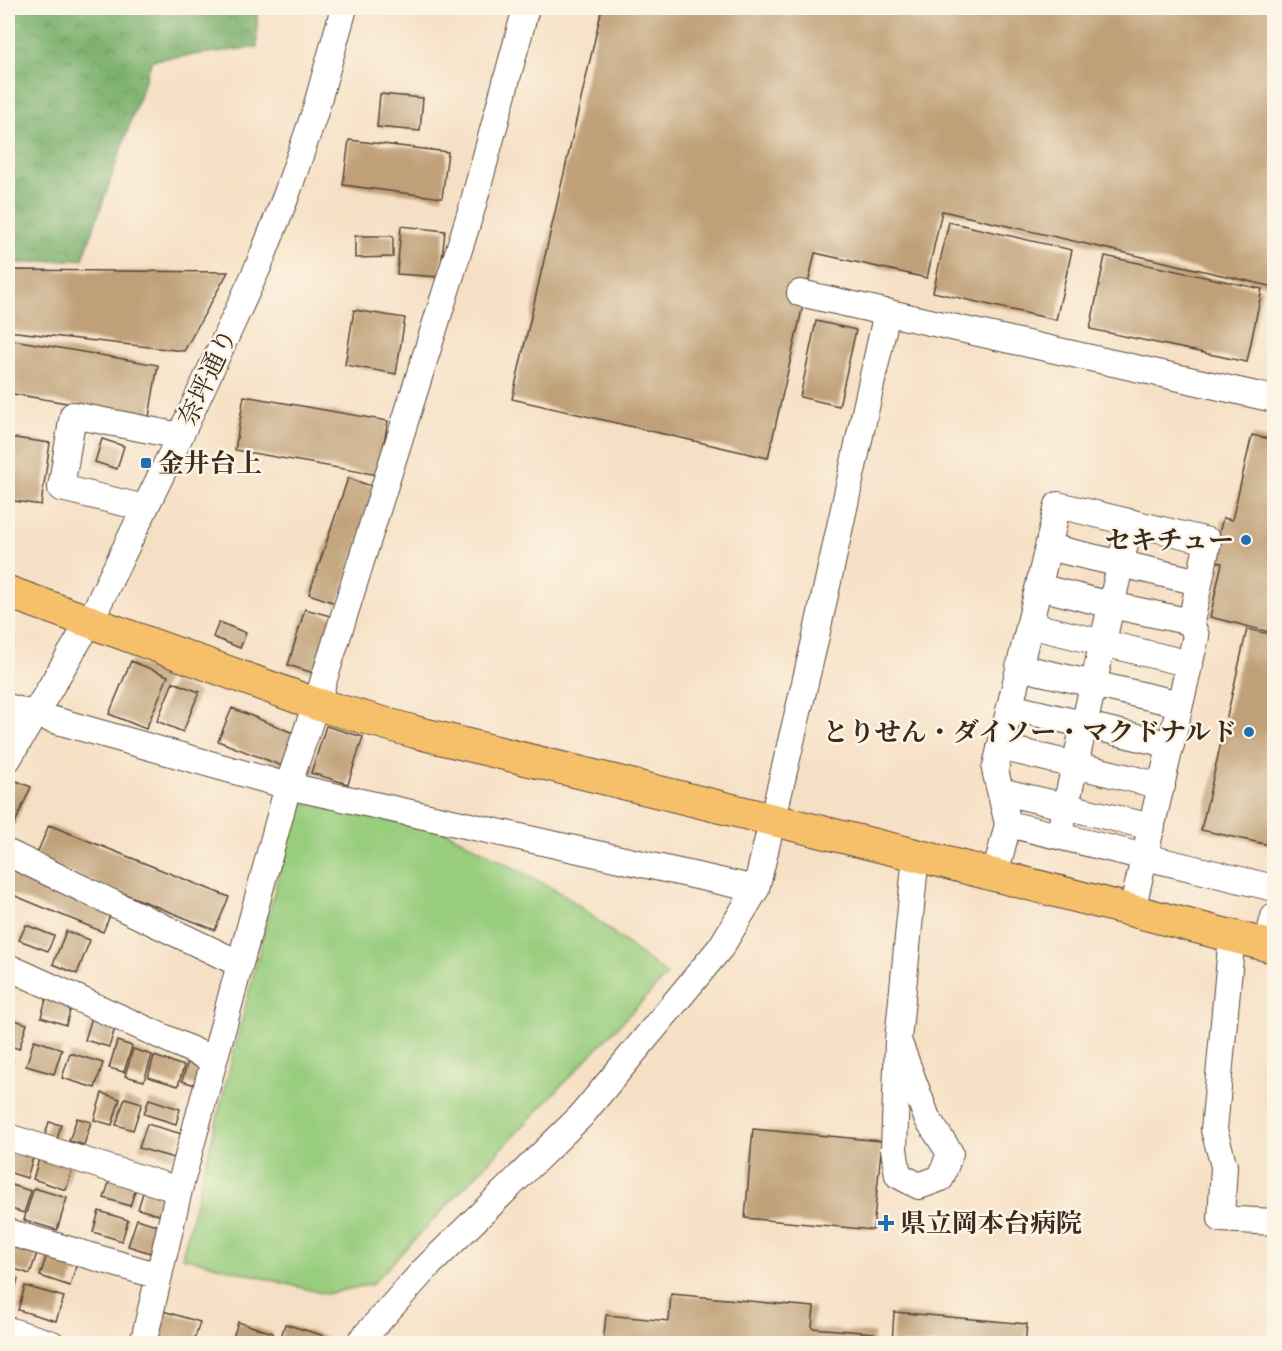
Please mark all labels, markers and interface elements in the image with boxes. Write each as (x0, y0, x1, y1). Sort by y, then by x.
street label: 奈坪通り (171, 324, 245, 432)
place label: 金井台上 (158, 448, 262, 481)
marker: 金井台上 (139, 456, 153, 470)
place label: セキチュー (1105, 525, 1234, 558)
marker: セキチュー (1239, 533, 1253, 547)
place label: とりせん・ダイソー・マクドナルド (823, 717, 1237, 750)
marker: とりせん・ダイソー・マクドナルド (1242, 725, 1256, 739)
place label: 県立岡本台病院 (900, 1208, 1082, 1241)
marker: 県立岡本台病院 (877, 1214, 895, 1232)

